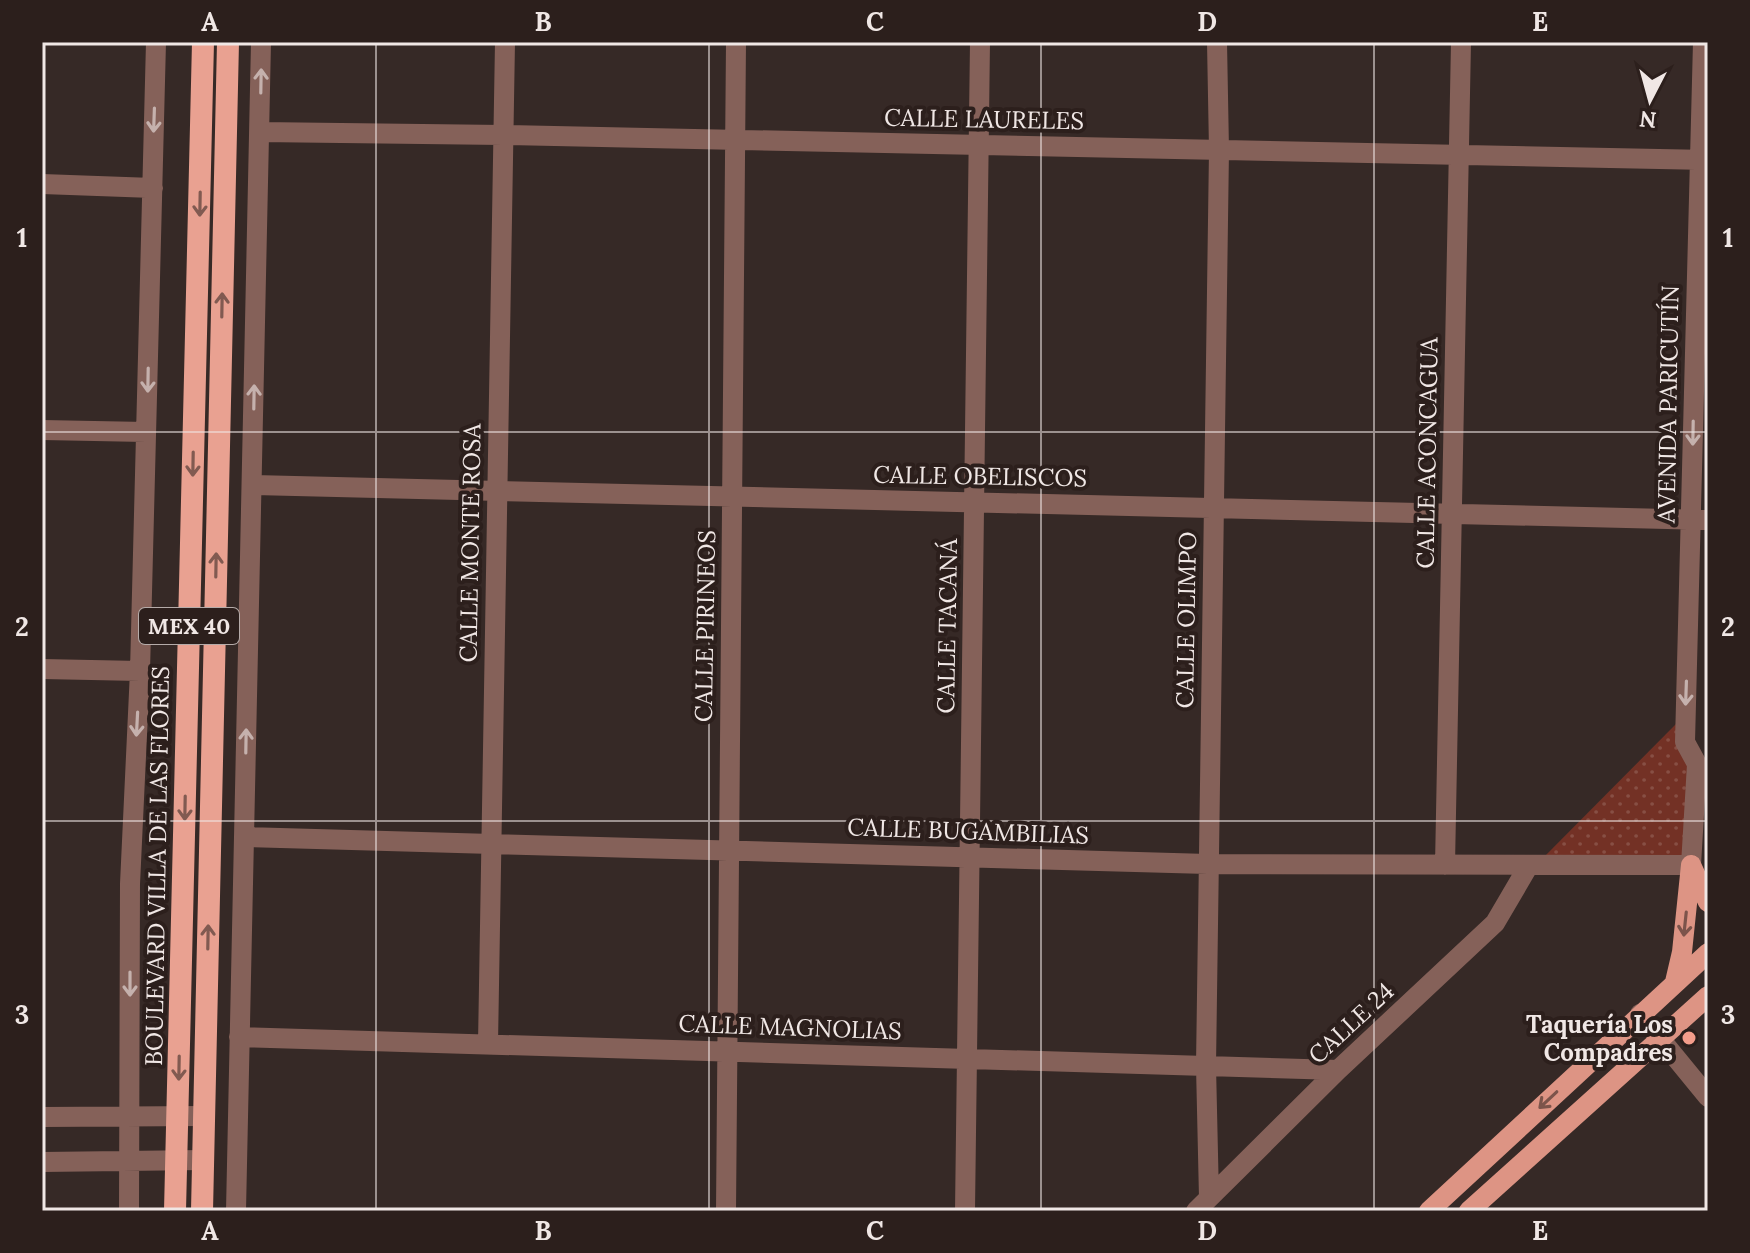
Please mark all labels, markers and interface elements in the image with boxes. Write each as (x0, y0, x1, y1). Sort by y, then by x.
text: A (201, 5, 219, 38)
text: B (534, 5, 552, 38)
text: C (866, 5, 884, 38)
text: D (1197, 5, 1217, 38)
text: E (1532, 5, 1548, 38)
north arrow (1610, 60, 1690, 140)
one-way arrow (253, 68, 268, 95)
street label: CALLE LAURELES (884, 102, 1084, 136)
text: N (1638, 105, 1658, 135)
one-way arrow (147, 106, 162, 133)
one-way arrow (192, 190, 207, 217)
text: 1 (17, 221, 27, 254)
text: 1 (1723, 221, 1733, 254)
street label: AVENIDA PARICUTÍN (1650, 285, 1686, 524)
one-way arrow (214, 292, 230, 319)
street label: CALLE ACONCAGUA (1409, 336, 1445, 569)
one-way arrow (140, 366, 155, 393)
one-way arrow (246, 384, 261, 411)
one-way arrow (1685, 419, 1701, 446)
street label: CALLE MONTE ROSA (452, 422, 488, 663)
one-way arrow (185, 450, 201, 477)
street label: CALLE OBELISCOS (873, 459, 1087, 493)
street label: CALLE PIRINEOS (688, 530, 722, 722)
street label: CALLE OLIMPO (1169, 531, 1203, 709)
street label: CALLE TACANÁ (930, 537, 964, 714)
one-way arrow (209, 552, 224, 579)
road number: MEX 40 (139, 608, 239, 644)
text: 2 (15, 610, 29, 643)
text: 2 (1721, 610, 1735, 643)
street label: BOULEVARD VILLA DE LAS FLORES (138, 666, 176, 1066)
one-way arrow (1678, 679, 1694, 706)
one-way arrow (130, 710, 145, 737)
one-way arrow (238, 728, 254, 755)
one-way arrow (177, 794, 192, 821)
street label: CALLE BUGAMBILIAS (847, 811, 1089, 851)
one-way arrow (1678, 910, 1693, 937)
one-way arrow (200, 924, 216, 951)
one-way arrow (122, 970, 138, 997)
street label: CALLE 24 (1302, 976, 1400, 1070)
text: 3 (15, 998, 29, 1031)
text: 3 (1721, 998, 1735, 1031)
street label: CALLE MAGNOLIAS (678, 1008, 902, 1046)
place label: Taquería Los Compadres (1526, 1009, 1673, 1068)
marker: Taquería Los Compadres (1680, 1029, 1698, 1047)
one-way arrow (171, 1054, 186, 1081)
one-way arrow (1538, 1091, 1558, 1110)
text: A (201, 1214, 219, 1247)
text: B (534, 1214, 552, 1247)
text: C (866, 1214, 884, 1247)
text: D (1197, 1214, 1217, 1247)
text: E (1532, 1214, 1548, 1247)

